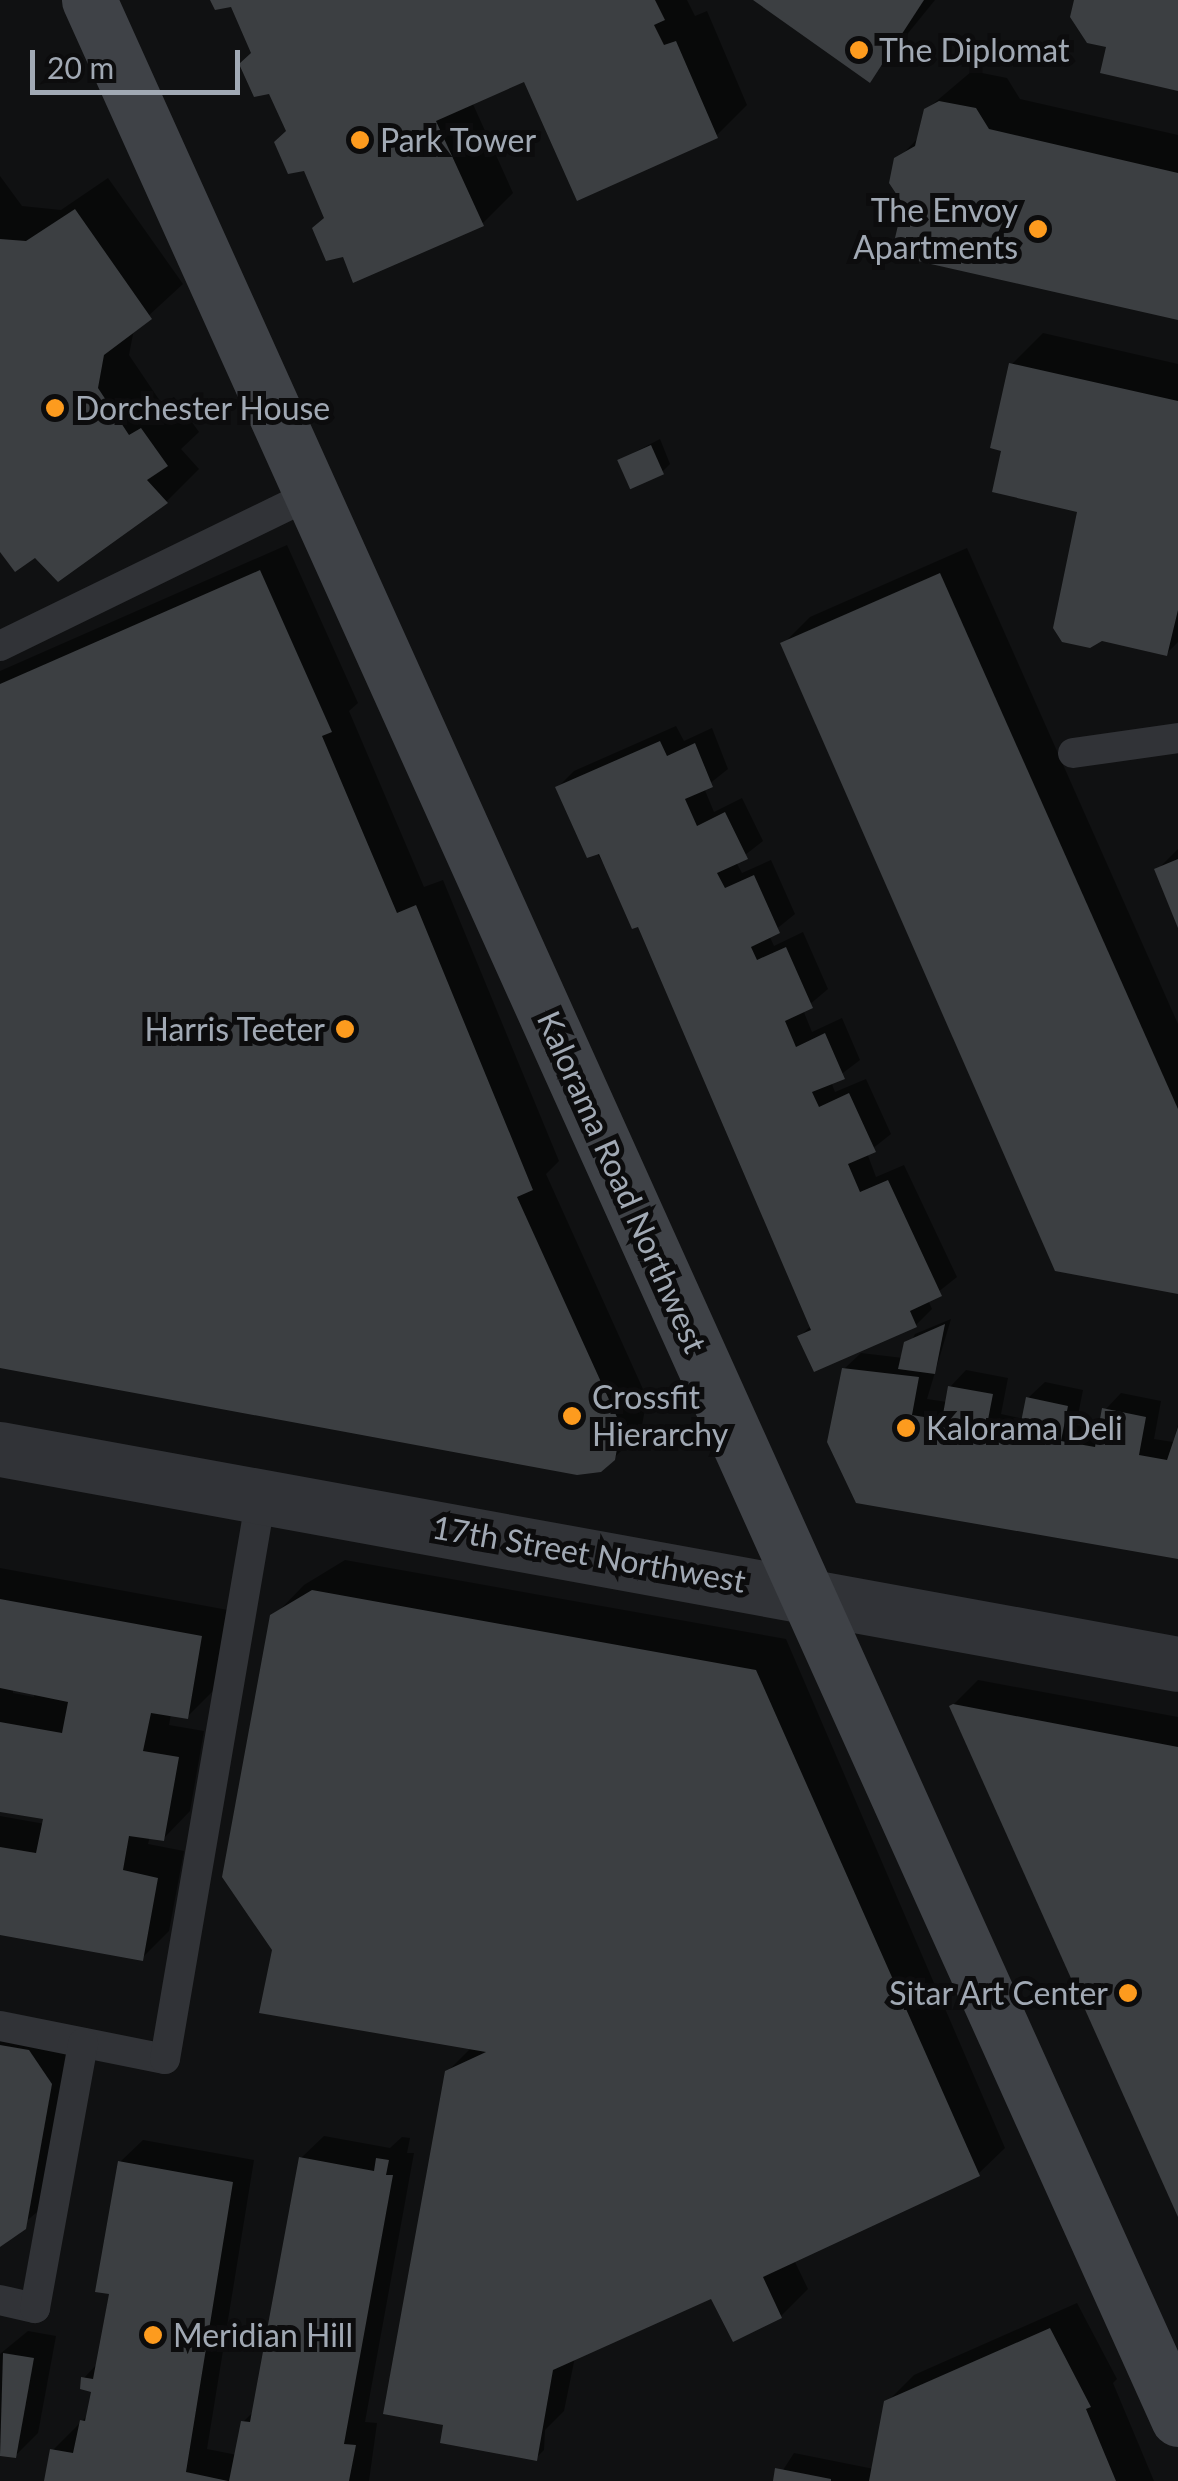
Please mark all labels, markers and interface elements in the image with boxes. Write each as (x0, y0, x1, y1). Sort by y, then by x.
scale bar (35, 30, 245, 92)
place label: The Diplomat (879, 31, 1069, 69)
marker: The Diplomat (848, 39, 870, 61)
text: 20 m (47, 49, 114, 85)
place label: Park Tower (380, 121, 537, 159)
marker: Park Tower (349, 129, 371, 151)
place label: The Envoy Apartments (853, 192, 1018, 267)
marker: The Envoy Apartments (1027, 218, 1049, 240)
place label: Dorchester House (75, 389, 331, 427)
marker: Dorchester House (44, 397, 66, 419)
street label: Kalorama Road Northwest (529, 1005, 715, 1359)
place label: Harris Teeter (144, 1010, 325, 1048)
marker: Harris Teeter (334, 1018, 356, 1040)
place label: Crossfit Hierarchy (592, 1379, 728, 1454)
marker: Crossfit Hierarchy (561, 1405, 583, 1427)
place label: Kalorama Deli (926, 1409, 1123, 1447)
marker: Kalorama Deli (895, 1417, 917, 1439)
street label: 17th Street Northwest (429, 1508, 749, 1600)
place label: Sitar Art Center (887, 1974, 1108, 2012)
marker: Sitar Art Center (1117, 1982, 1139, 2004)
place label: Meridian Hill (173, 2316, 353, 2354)
marker: Meridian Hill (142, 2324, 164, 2346)

